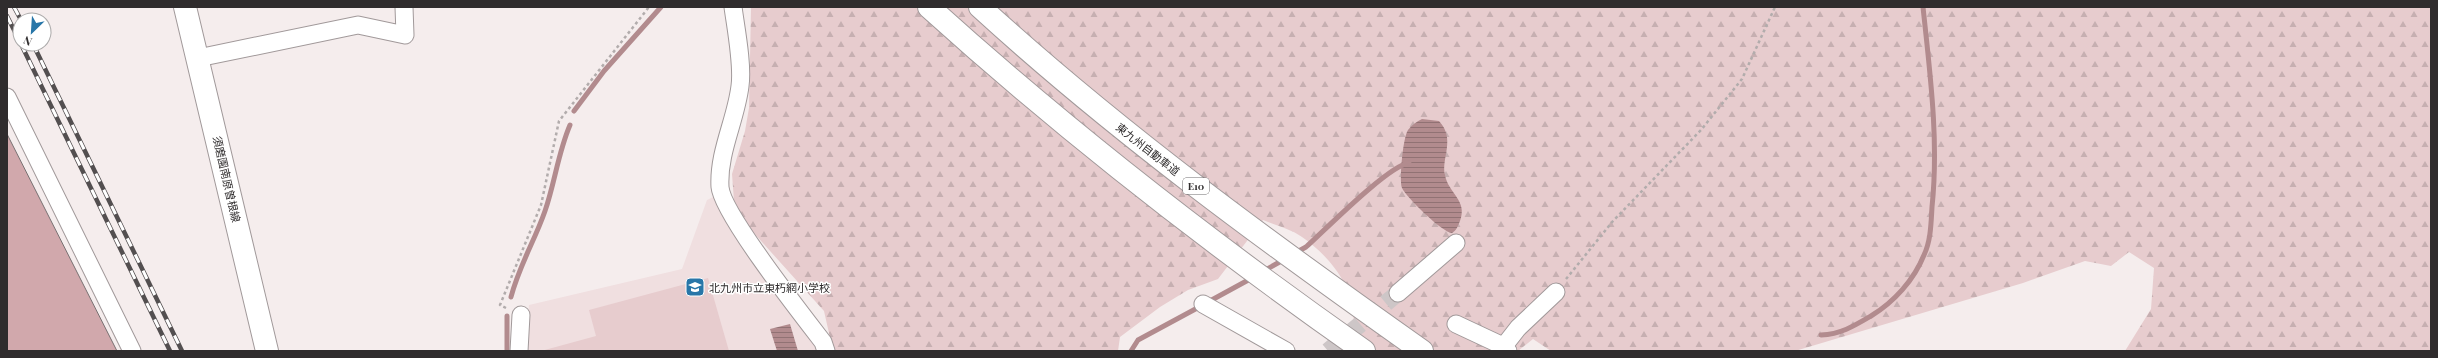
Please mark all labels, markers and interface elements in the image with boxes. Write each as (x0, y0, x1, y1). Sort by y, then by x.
north arrow (12, 12, 52, 52)
text: N (21, 33, 34, 50)
street label: 東九州自動車道 (1113, 119, 1183, 179)
street label: 須磨園南原曽根線 (210, 134, 244, 224)
road number: E10 (1183, 178, 1209, 194)
school or university icon: 北九州市立東朽網小学校 (684, 276, 706, 298)
place label: 北九州市立東朽網小学校 (709, 280, 830, 295)

